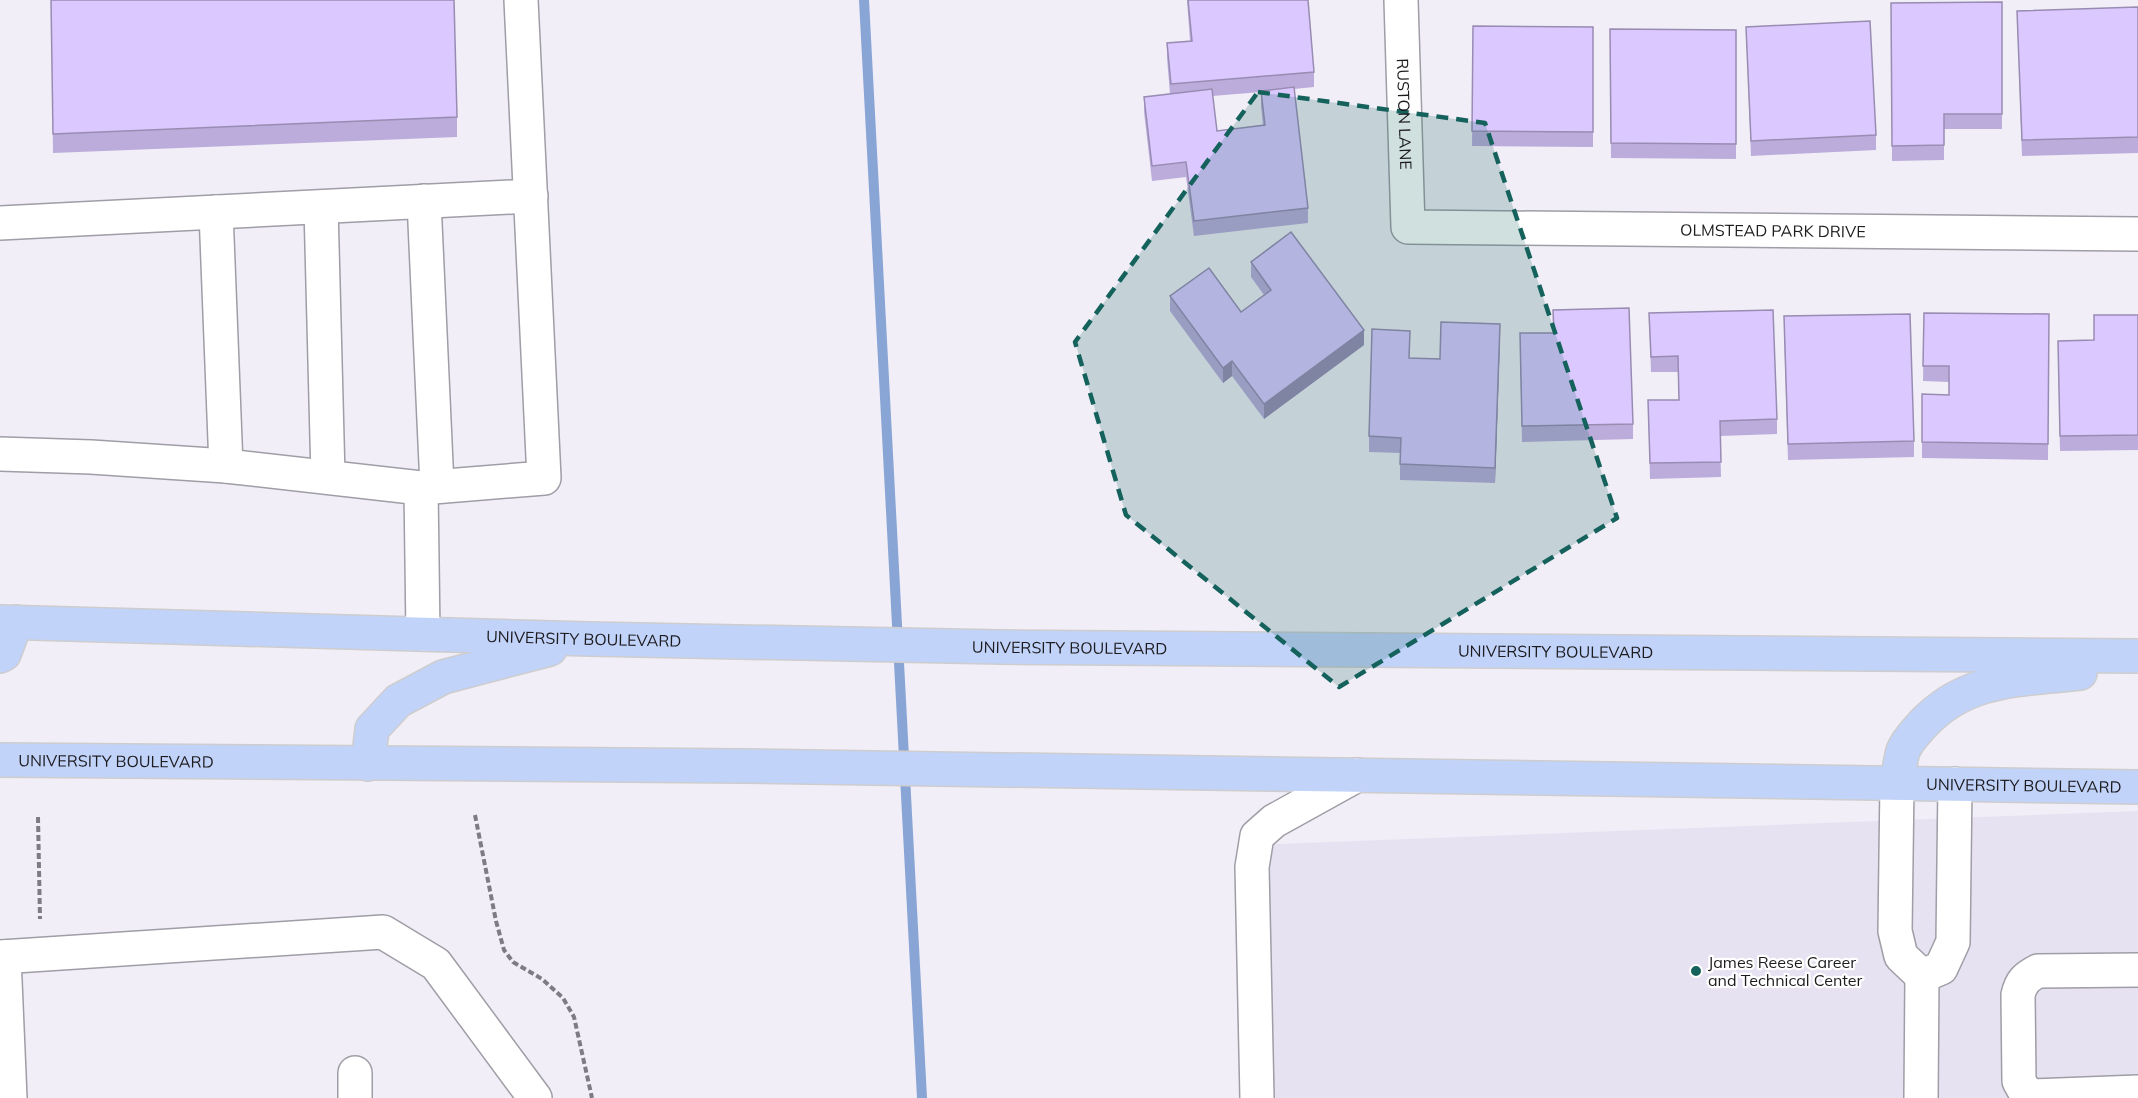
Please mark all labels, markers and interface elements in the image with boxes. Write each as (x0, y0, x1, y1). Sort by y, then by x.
street label: RUSTON LANE (1393, 58, 1416, 170)
street label: OLMSTEAD PARK DRIVE (1680, 220, 1866, 241)
street label: UNIVERSITY BOULEVARD (486, 626, 682, 651)
street label: UNIVERSITY BOULEVARD (972, 636, 1167, 658)
street label: UNIVERSITY BOULEVARD (1458, 641, 1653, 662)
street label: UNIVERSITY BOULEVARD (18, 750, 214, 772)
street label: UNIVERSITY BOULEVARD (1926, 774, 2122, 797)
place label: James Reese Career and Technical Center (1708, 952, 1863, 990)
marker: James Reese Career and Technical Center (1689, 964, 1703, 978)

